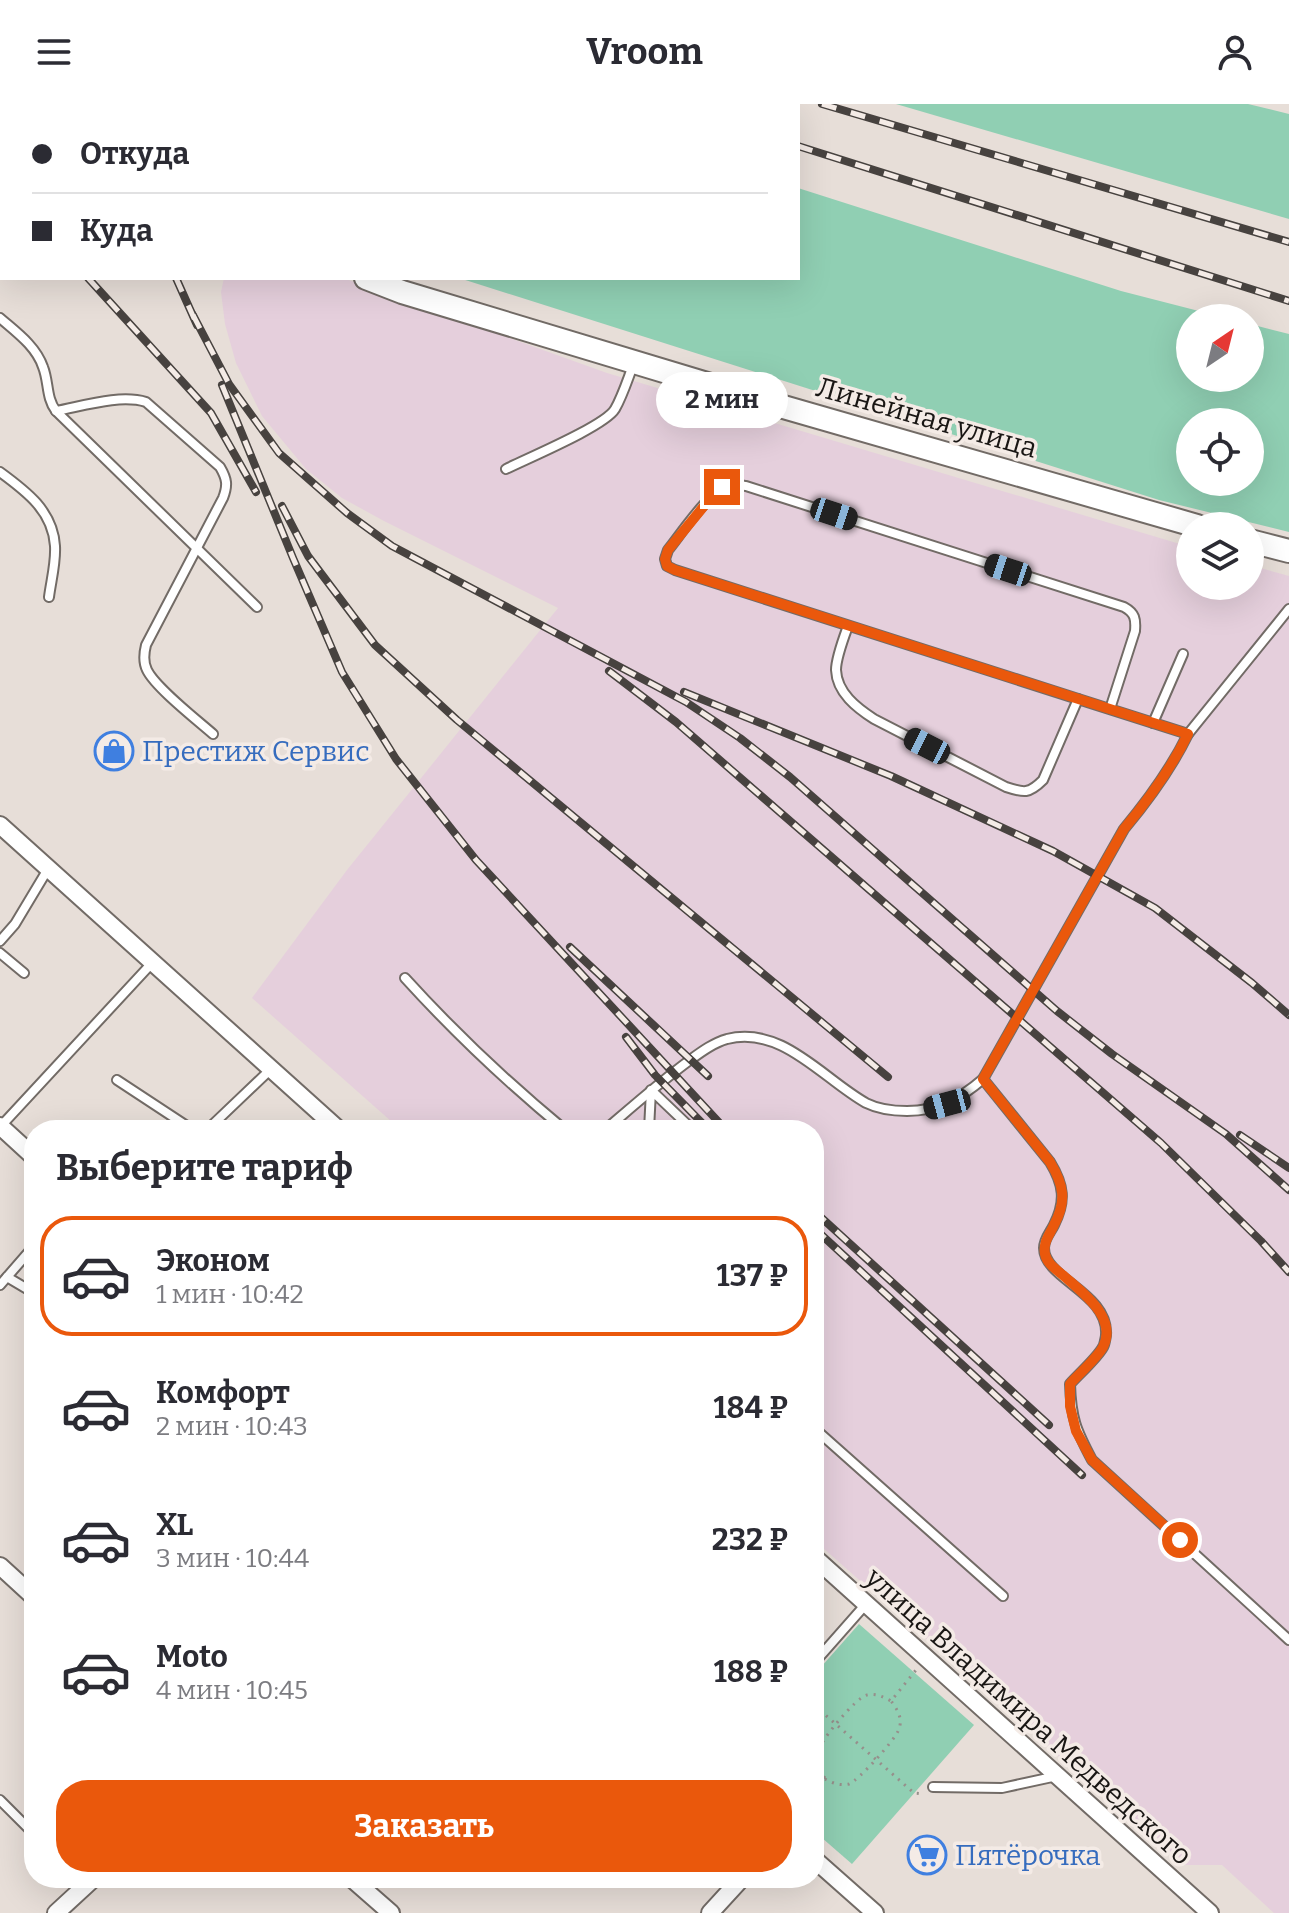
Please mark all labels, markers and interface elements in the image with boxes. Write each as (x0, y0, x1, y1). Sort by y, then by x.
icon: menu (32, 30, 76, 74)
text: Vroom (586, 30, 703, 74)
icon: person (1213, 30, 1257, 74)
text: Откуда (80, 136, 189, 172)
text: Куда (80, 213, 153, 249)
north arrow (1176, 304, 1264, 392)
map controls (1176, 304, 1264, 600)
street label: Линейная улица (813, 370, 1041, 465)
callout: 2 мин (656, 371, 788, 427)
text: 2 мин (685, 384, 759, 415)
button: locate (1176, 408, 1264, 496)
route end (704, 469, 740, 505)
car (807, 495, 861, 533)
button: layers (1176, 512, 1264, 600)
car (981, 551, 1035, 589)
car (900, 724, 954, 768)
shop icon: Престиж Сервис (93, 730, 135, 772)
place label: Престиж Сервис (142, 735, 370, 768)
car (921, 1086, 973, 1122)
text: Выберите тариф (56, 1146, 353, 1190)
icon: car (60, 1240, 132, 1312)
text: Эконом (156, 1243, 270, 1279)
text: 137 ₽ (717, 1258, 788, 1294)
text: 1 мин · 10:42 (156, 1279, 304, 1310)
icon: car (60, 1372, 132, 1444)
text: Комфорт (156, 1375, 290, 1411)
text: 184 ₽ (714, 1390, 788, 1426)
text: 2 мин · 10:43 (156, 1411, 308, 1442)
icon: car (60, 1504, 132, 1576)
text: XL (156, 1507, 193, 1543)
text: 232 ₽ (712, 1522, 788, 1558)
route start (1162, 1522, 1198, 1558)
text: 3 мин · 10:44 (156, 1543, 309, 1574)
street label: улица Владимира Медведского (858, 1560, 1199, 1872)
icon: car (60, 1636, 132, 1708)
text: Moto (156, 1639, 228, 1675)
text: 188 ₽ (714, 1654, 788, 1690)
text: 4 мин · 10:45 (156, 1675, 308, 1706)
button: Заказать (56, 1780, 792, 1872)
supermarket icon: Пятёрочка (906, 1834, 948, 1876)
place label: Пятёрочка (955, 1839, 1101, 1872)

